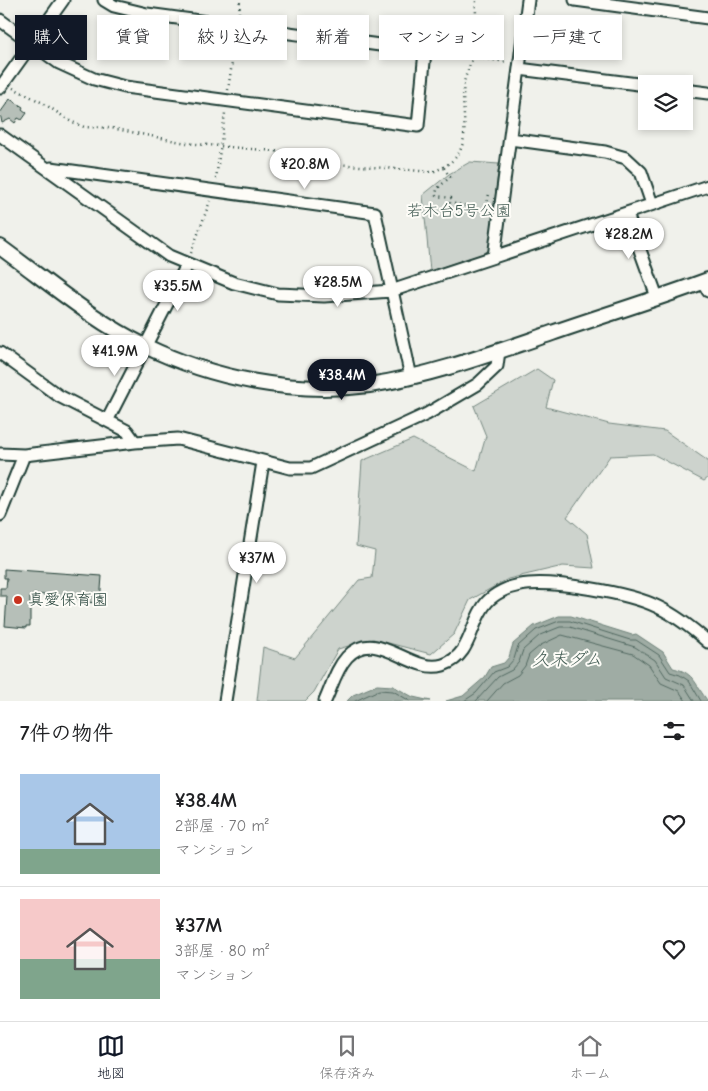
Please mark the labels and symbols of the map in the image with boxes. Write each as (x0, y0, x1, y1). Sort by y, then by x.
pin: ¥20.8M (264, 148, 346, 190)
park label: 若木台5号公園 (407, 202, 511, 220)
pin: ¥28.2M (588, 218, 670, 260)
pin: ¥28.5M (297, 266, 379, 308)
pin: ¥35.5M (137, 270, 219, 312)
pin: ¥41.9M (74, 334, 156, 377)
pin: ¥38.4M (301, 358, 383, 401)
pin: ¥37M (227, 542, 287, 584)
place label: 真愛保育園 (28, 591, 108, 609)
marker: 真愛保育園 (12, 594, 24, 606)
water label: 久末ダム (532, 649, 602, 670)

